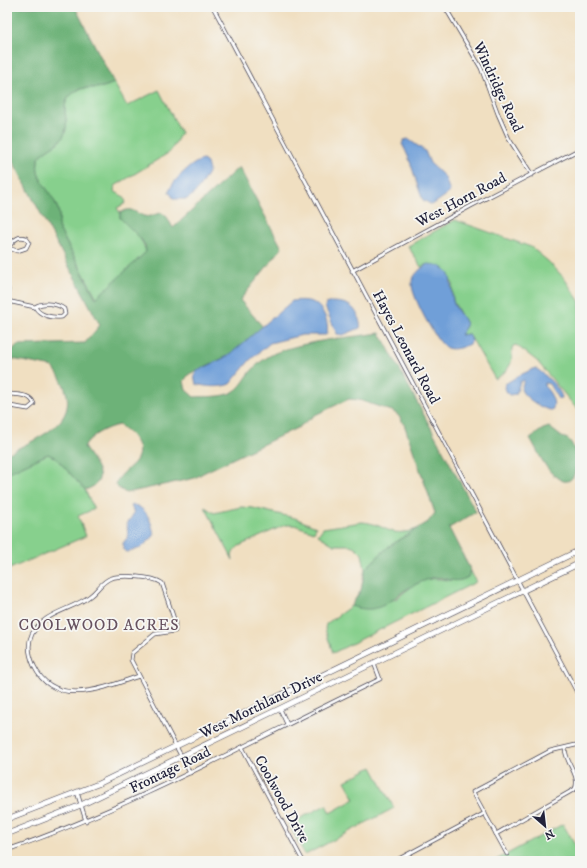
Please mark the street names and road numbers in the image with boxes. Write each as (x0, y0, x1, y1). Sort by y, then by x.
street label: Windridge Road (468, 38, 527, 136)
street label: West Horn Road (412, 168, 510, 232)
street label: Hayes Leonard Road (368, 287, 444, 408)
street label: West Morthland Drive (196, 667, 325, 743)
street label: Frontage Road (126, 742, 214, 798)
street label: Coolwood Drive (250, 752, 314, 846)

